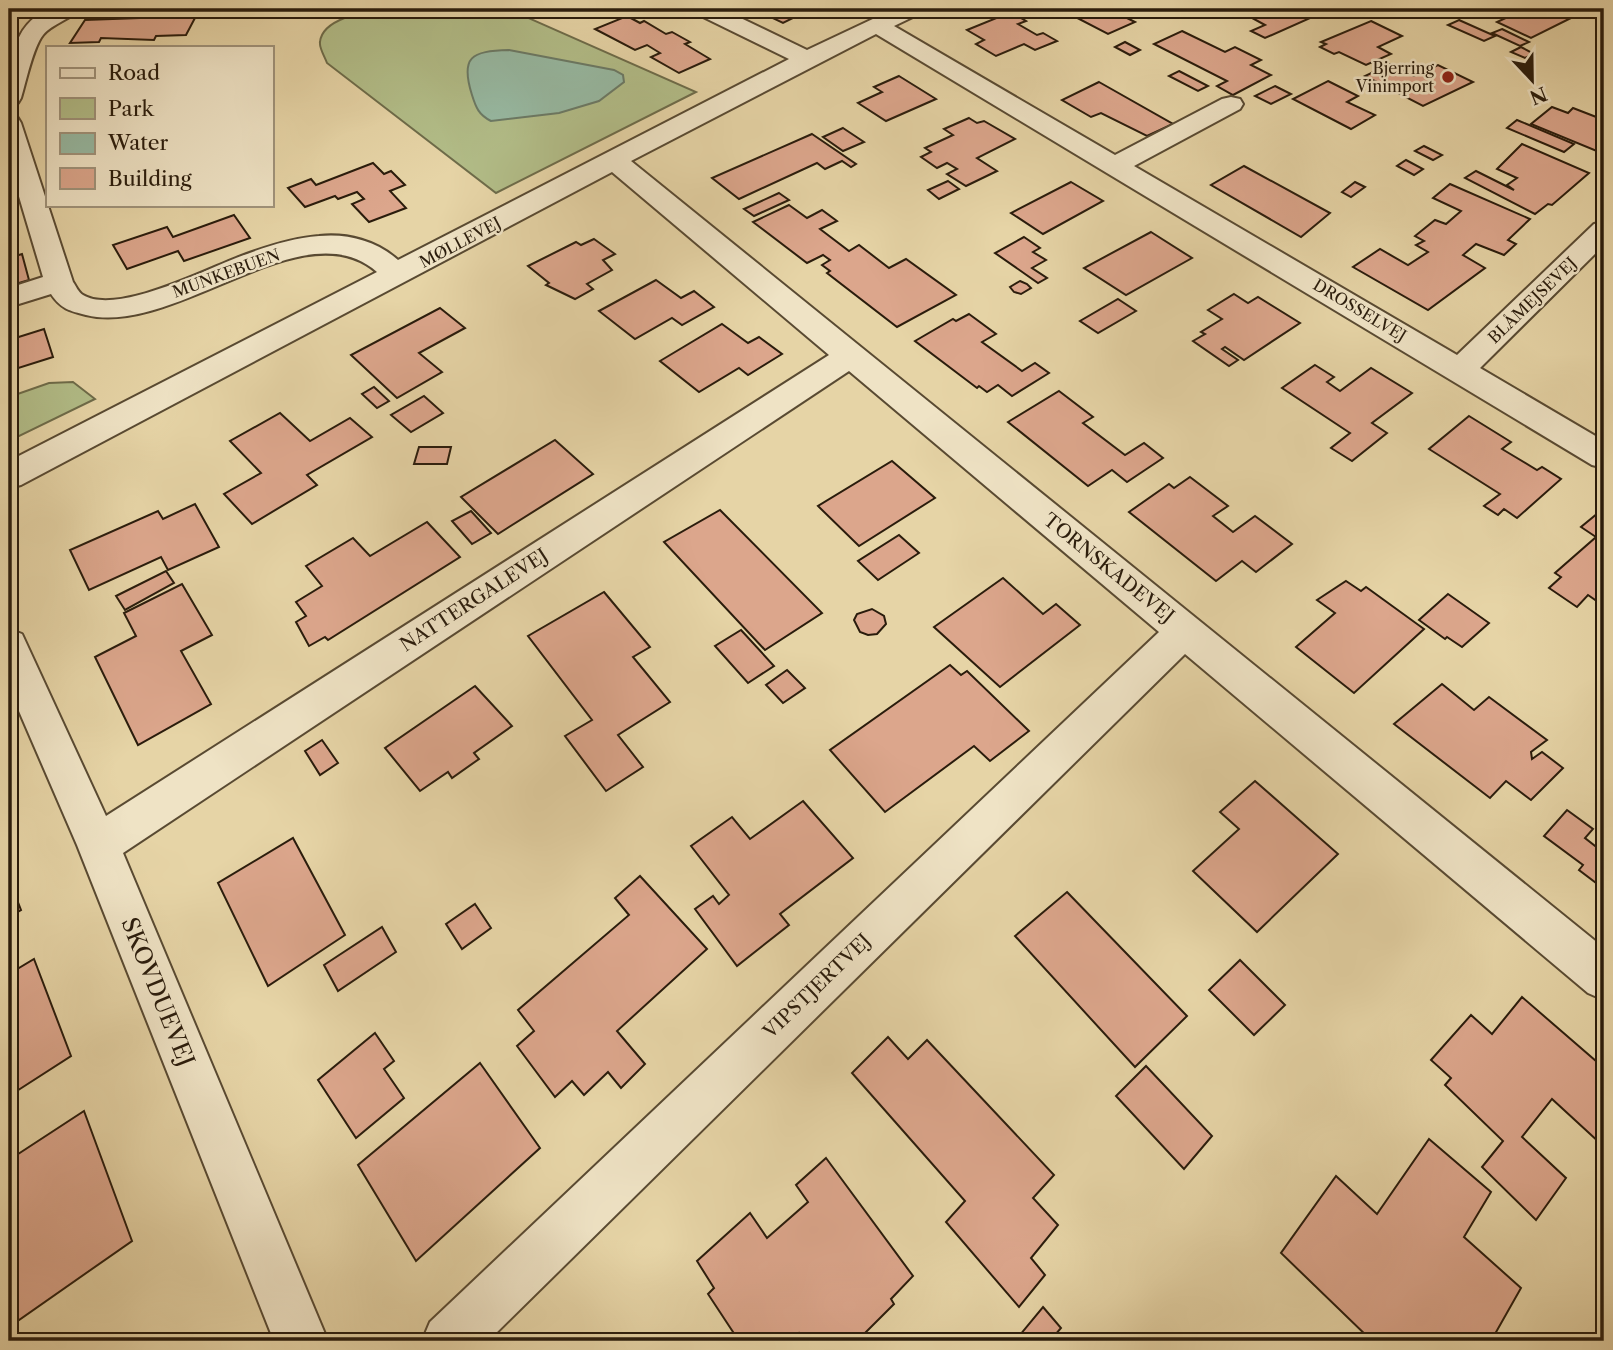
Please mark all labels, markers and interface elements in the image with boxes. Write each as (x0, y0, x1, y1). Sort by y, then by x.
legend (46, 46, 273, 206)
north arrow (1498, 46, 1568, 116)
place label: Bjerring Vinimport (1355, 58, 1435, 96)
text: Road (108, 60, 160, 85)
marker: Bjerring Vinimport (1440, 69, 1456, 85)
text: N (1526, 82, 1550, 109)
text: Park (108, 96, 154, 121)
text: Water (107, 130, 168, 155)
text: Building (108, 166, 193, 191)
street label: MØLLEVEJ (416, 212, 504, 272)
street label: MUNKEBUEN (170, 244, 282, 302)
street label: BLÅMEJSEVEJ (1484, 253, 1581, 347)
street label: DROSSELVEJ (1310, 274, 1410, 346)
street label: TORNSKADEVEJ (1039, 508, 1179, 628)
street label: NATTERGALEVEJ (396, 544, 552, 656)
street label: SKOVDUEVEJ (115, 913, 201, 1071)
street label: VIPSTJERTVEJ (758, 929, 876, 1044)

